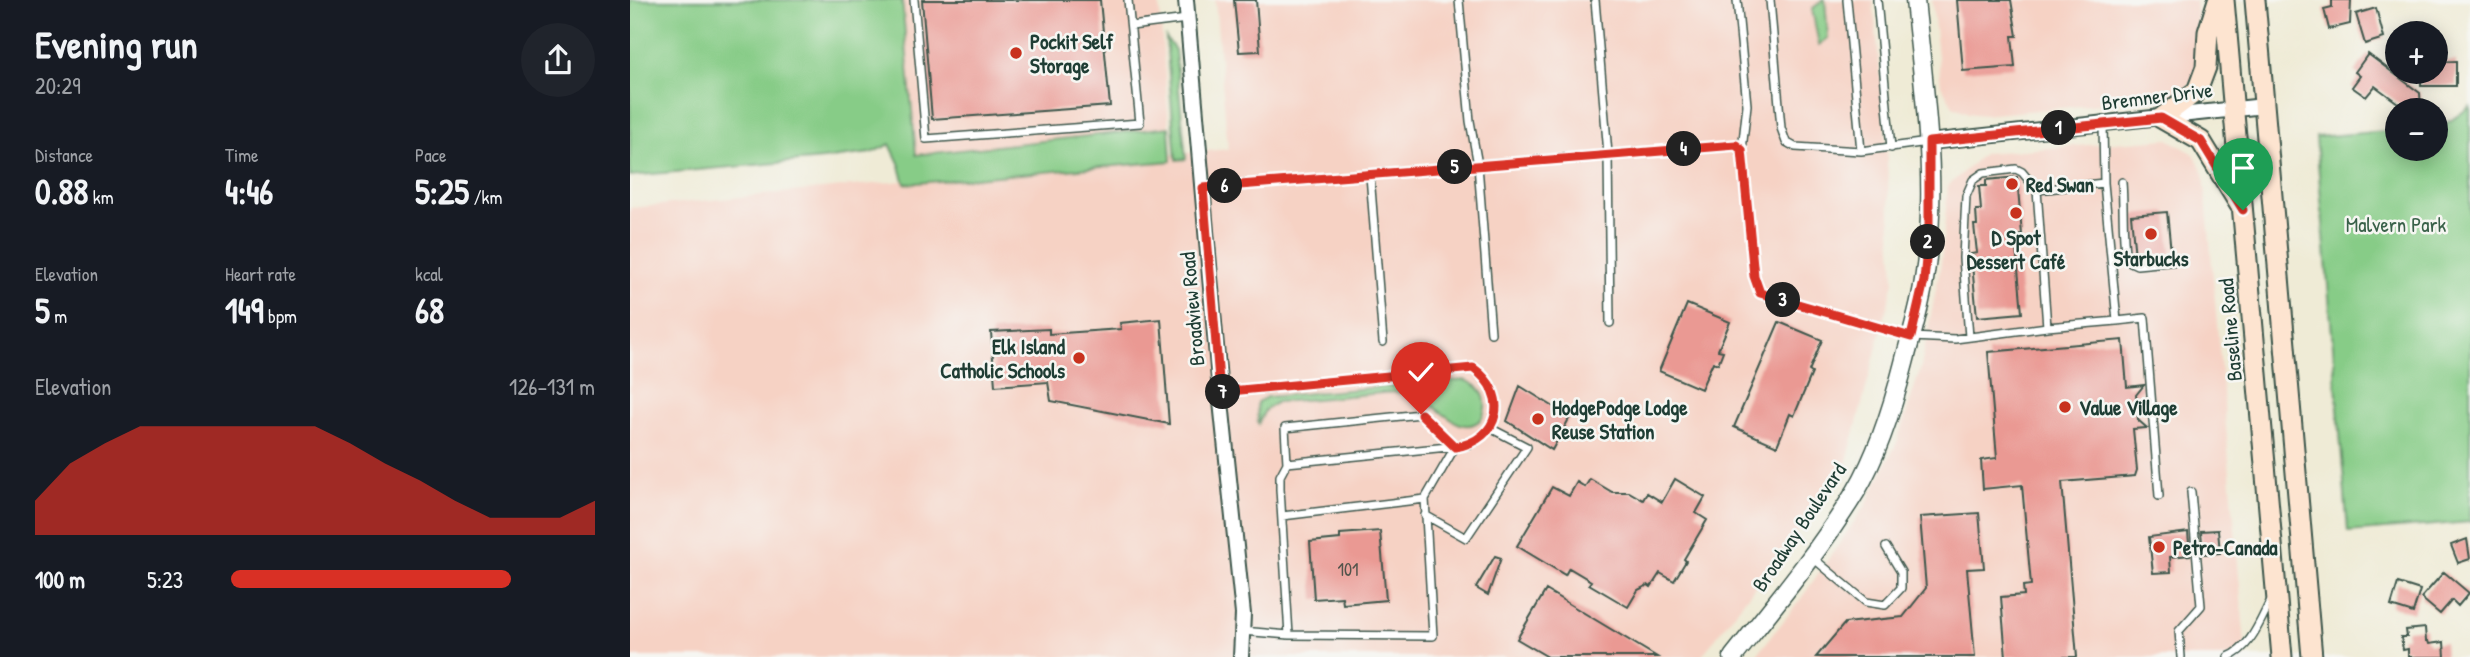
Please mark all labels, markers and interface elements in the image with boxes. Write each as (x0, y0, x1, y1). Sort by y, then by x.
text: Evening run (35, 18, 198, 70)
map controls (2385, 21, 2448, 161)
button: + (2385, 21, 2448, 84)
button: share (521, 23, 595, 97)
place label: Pockit Self Storage (1030, 27, 1114, 81)
marker: Pockit Self Storage (1008, 45, 1024, 61)
text: 20:29 (35, 70, 81, 101)
street label: Bremner Drive (2100, 75, 2214, 117)
button: − (2385, 98, 2448, 161)
pin: 1 (2042, 110, 2076, 146)
text: 1 (2055, 114, 2062, 140)
pin: 4 (1666, 132, 1702, 166)
text: 4 (1680, 135, 1687, 161)
pin (2213, 138, 2273, 210)
text: Distance (35, 142, 93, 168)
text: Time (225, 142, 259, 168)
text: Pace (415, 142, 447, 168)
icon: arrive (2224, 149, 2262, 187)
pin: 5 (1438, 150, 1472, 184)
text: 5 (1450, 153, 1459, 179)
text: 0.88 (35, 168, 88, 215)
text: 4:46 (225, 168, 273, 215)
text: 5:25 (415, 168, 469, 215)
pin: 6 (1208, 168, 1242, 204)
place label: Red Swan (2026, 170, 2094, 199)
text: 6 (1221, 172, 1228, 198)
marker: Red Swan (2004, 176, 2020, 192)
text: km (88, 184, 114, 210)
text: /km (469, 184, 502, 210)
marker: D Spot Dessert Café (2008, 205, 2024, 221)
park label: Malvern Park (2346, 210, 2447, 239)
place label: D Spot Dessert Café (1967, 223, 2066, 276)
pin: 2 (1910, 224, 1946, 260)
marker: Starbucks (2143, 226, 2159, 242)
text: 2 (1923, 228, 1932, 254)
place label: Starbucks (2113, 244, 2189, 273)
street label: Broadview Road (1173, 251, 1211, 367)
text: Elevation (35, 261, 98, 287)
text: Heart rate (225, 261, 296, 287)
text: kcal (415, 261, 443, 287)
street label: Baseline Road (2211, 278, 2249, 382)
pin: 3 (1766, 282, 1800, 318)
text: 3 (1778, 286, 1787, 312)
text: 5 (35, 287, 50, 334)
text: 149 (225, 287, 264, 334)
text: 68 (415, 287, 444, 334)
text: m (50, 303, 67, 329)
text: bpm (264, 303, 297, 329)
place label: Elk Island Catholic Schools (940, 332, 1066, 385)
pin (1391, 342, 1451, 414)
marker: Elk Island Catholic Schools (1071, 350, 1087, 366)
icon: check (1402, 353, 1440, 391)
text: Elevation (35, 371, 111, 402)
text: 126–131 m (509, 371, 595, 402)
pin: 7 (1206, 374, 1240, 410)
text: 7 (1218, 378, 1227, 404)
place label: HodgePodge Lodge Reuse Station (1552, 393, 1688, 446)
place label: Value Village (2079, 393, 2178, 423)
marker: Value Village (2057, 399, 2073, 415)
marker: HodgePodge Lodge Reuse Station (1530, 411, 1546, 427)
street label: Broadway Boulevard (1745, 457, 1853, 597)
place label: Petro-Canada (2173, 533, 2278, 562)
marker: Petro-Canada (2151, 539, 2167, 555)
house number: 101 (1337, 557, 1359, 582)
text: 100 m (35, 564, 85, 595)
text: 5:23 (147, 564, 183, 595)

